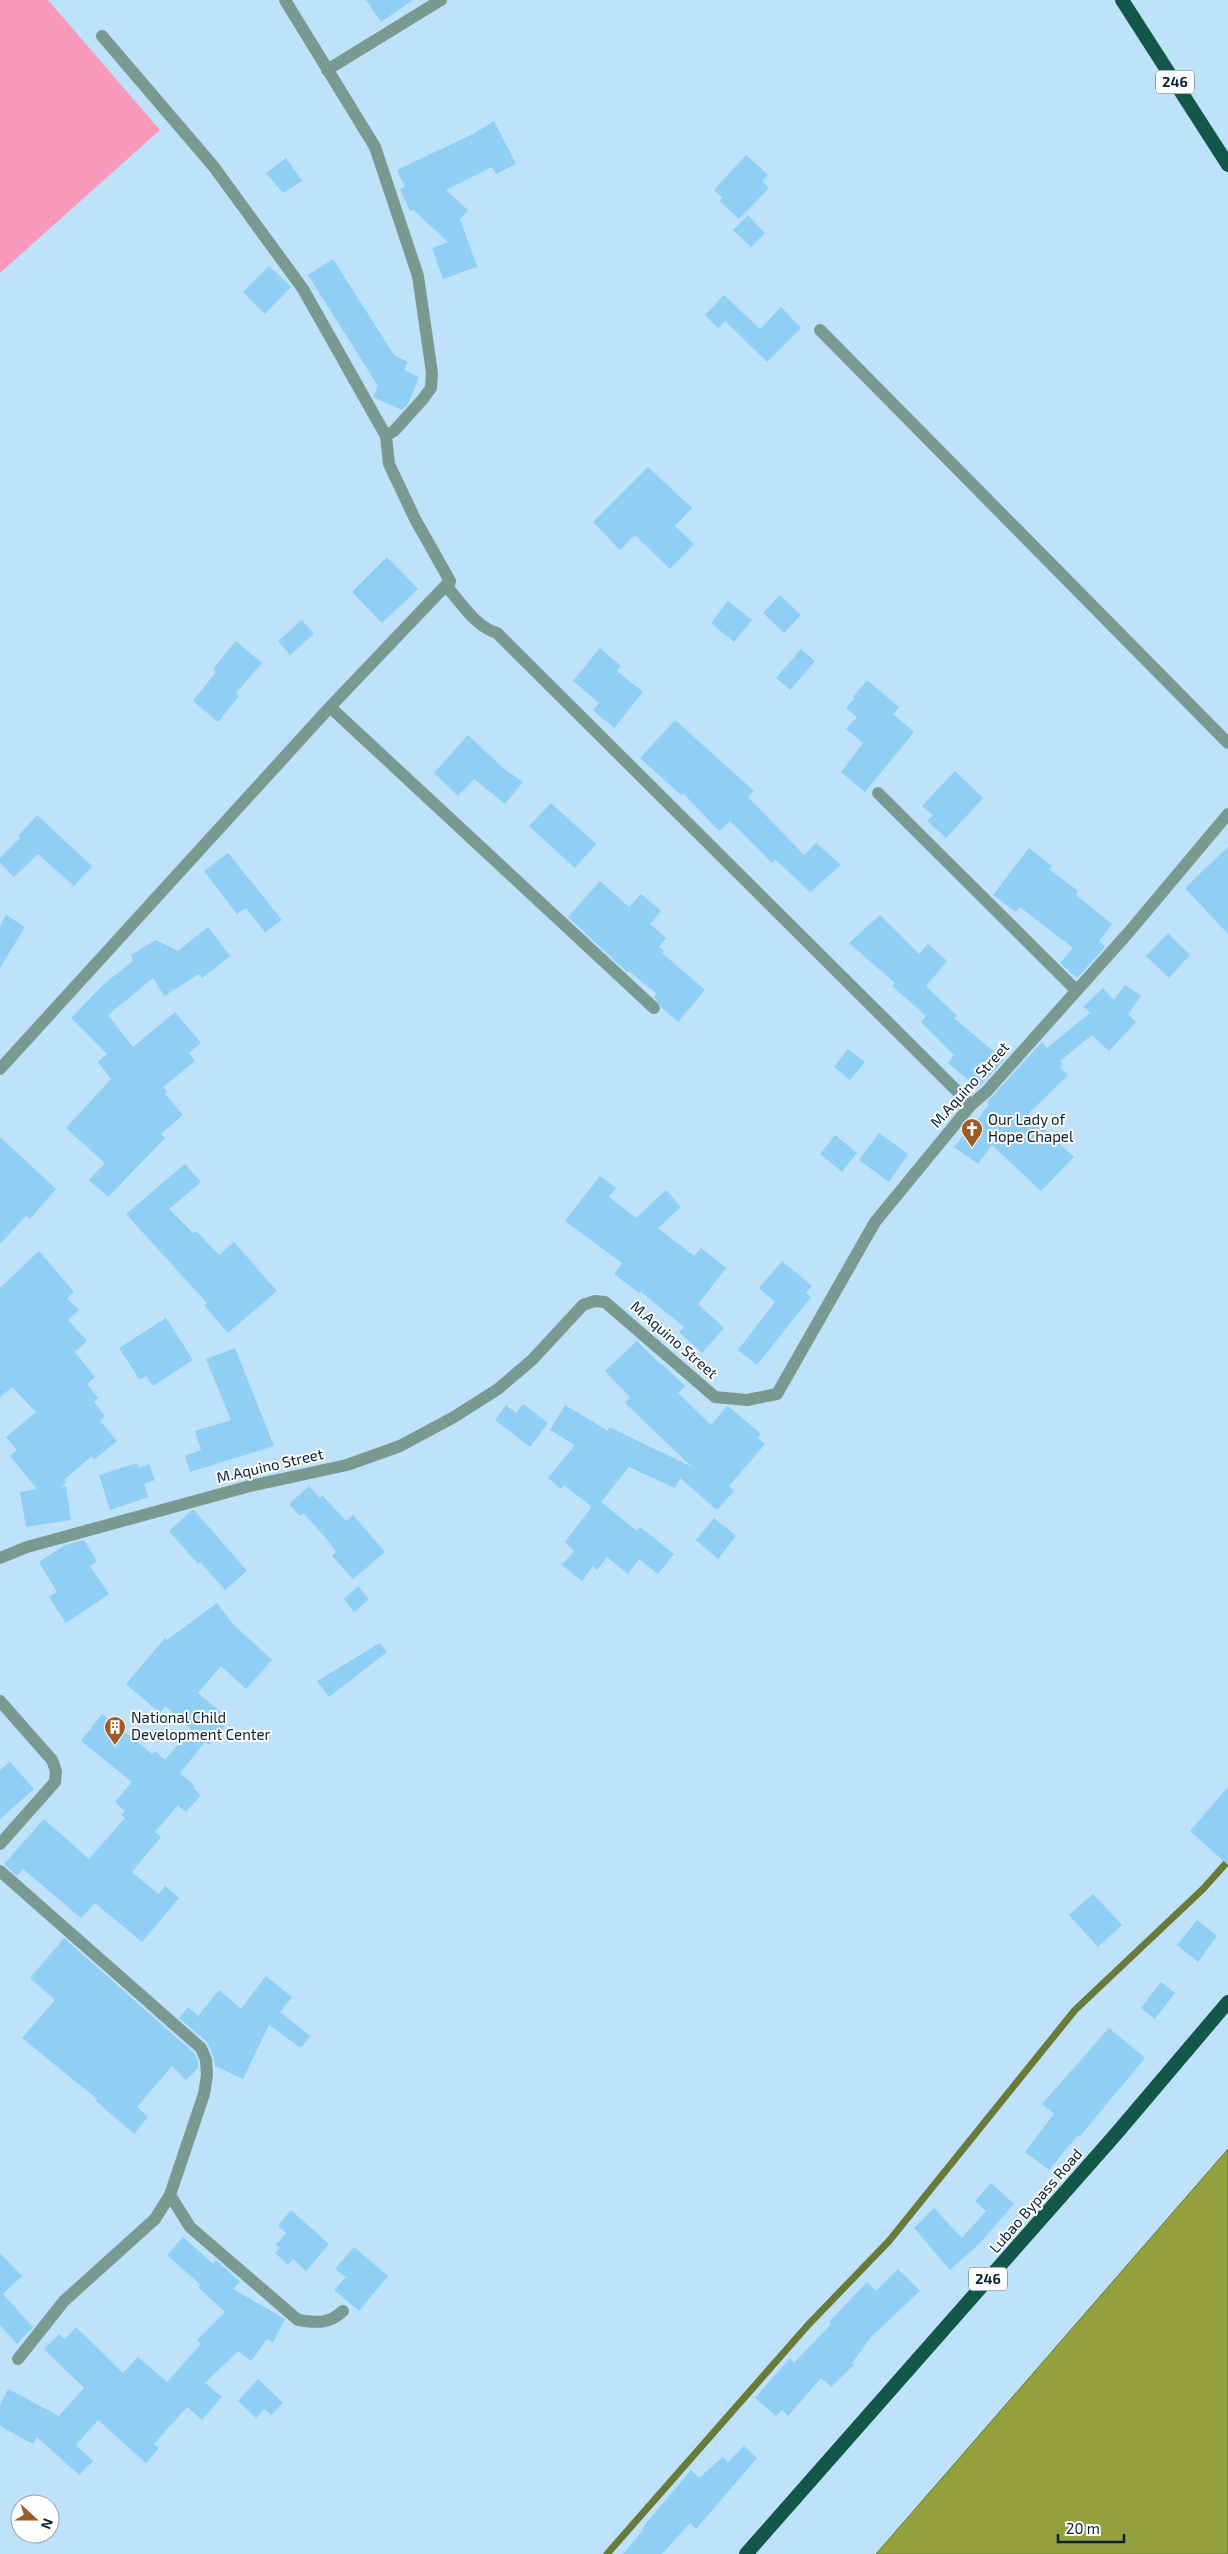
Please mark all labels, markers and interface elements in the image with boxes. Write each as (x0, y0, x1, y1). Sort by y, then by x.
road number: 246 (1156, 70, 1194, 94)
street label: M.Aquino Street (926, 1038, 1013, 1131)
place label: Our Lady of Hope Chapel (988, 1110, 1074, 1145)
church icon: Our Lady of Hope Chapel (960, 1117, 984, 1148)
street label: M.Aquino Street (628, 1297, 722, 1382)
street label: M.Aquino Street (215, 1444, 325, 1486)
place label: National Child Development Center (131, 1708, 271, 1743)
building icon: National Child Development Center (103, 1715, 127, 1746)
street label: Lubao Bypass Road (985, 2145, 1085, 2256)
road number: 246 (969, 2268, 1007, 2290)
north arrow (10, 2494, 60, 2544)
scale bar (1058, 2512, 1124, 2544)
text: N (38, 2516, 57, 2532)
text: 20 m (1066, 2519, 1100, 2537)

